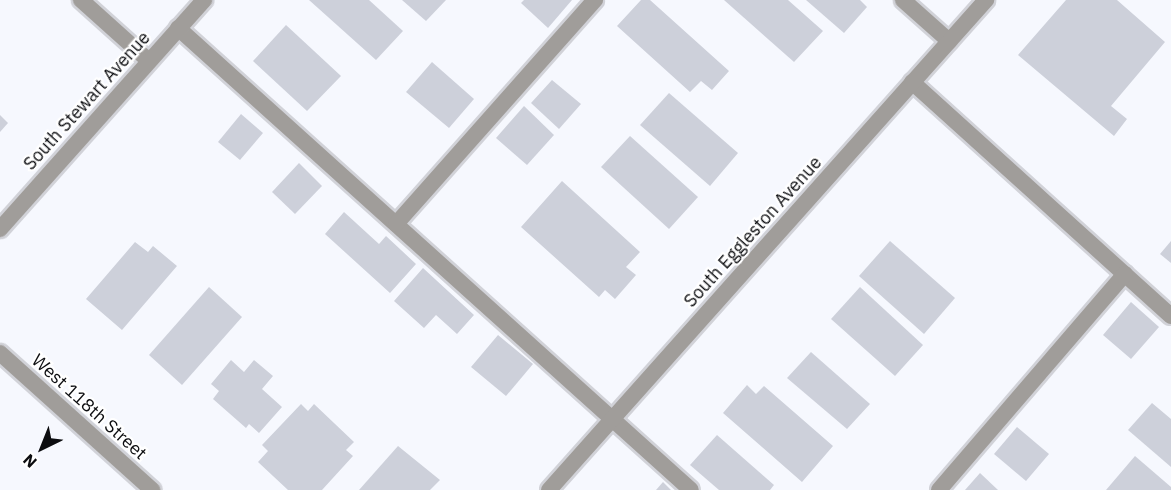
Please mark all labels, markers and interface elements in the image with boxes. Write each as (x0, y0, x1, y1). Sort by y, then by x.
street label: South Stewart Avenue (19, 27, 155, 175)
street label: South Eggleston Avenue (680, 152, 826, 312)
street label: West 118th Street (27, 350, 151, 464)
north arrow (12, 418, 72, 478)
text: N (19, 450, 41, 472)

